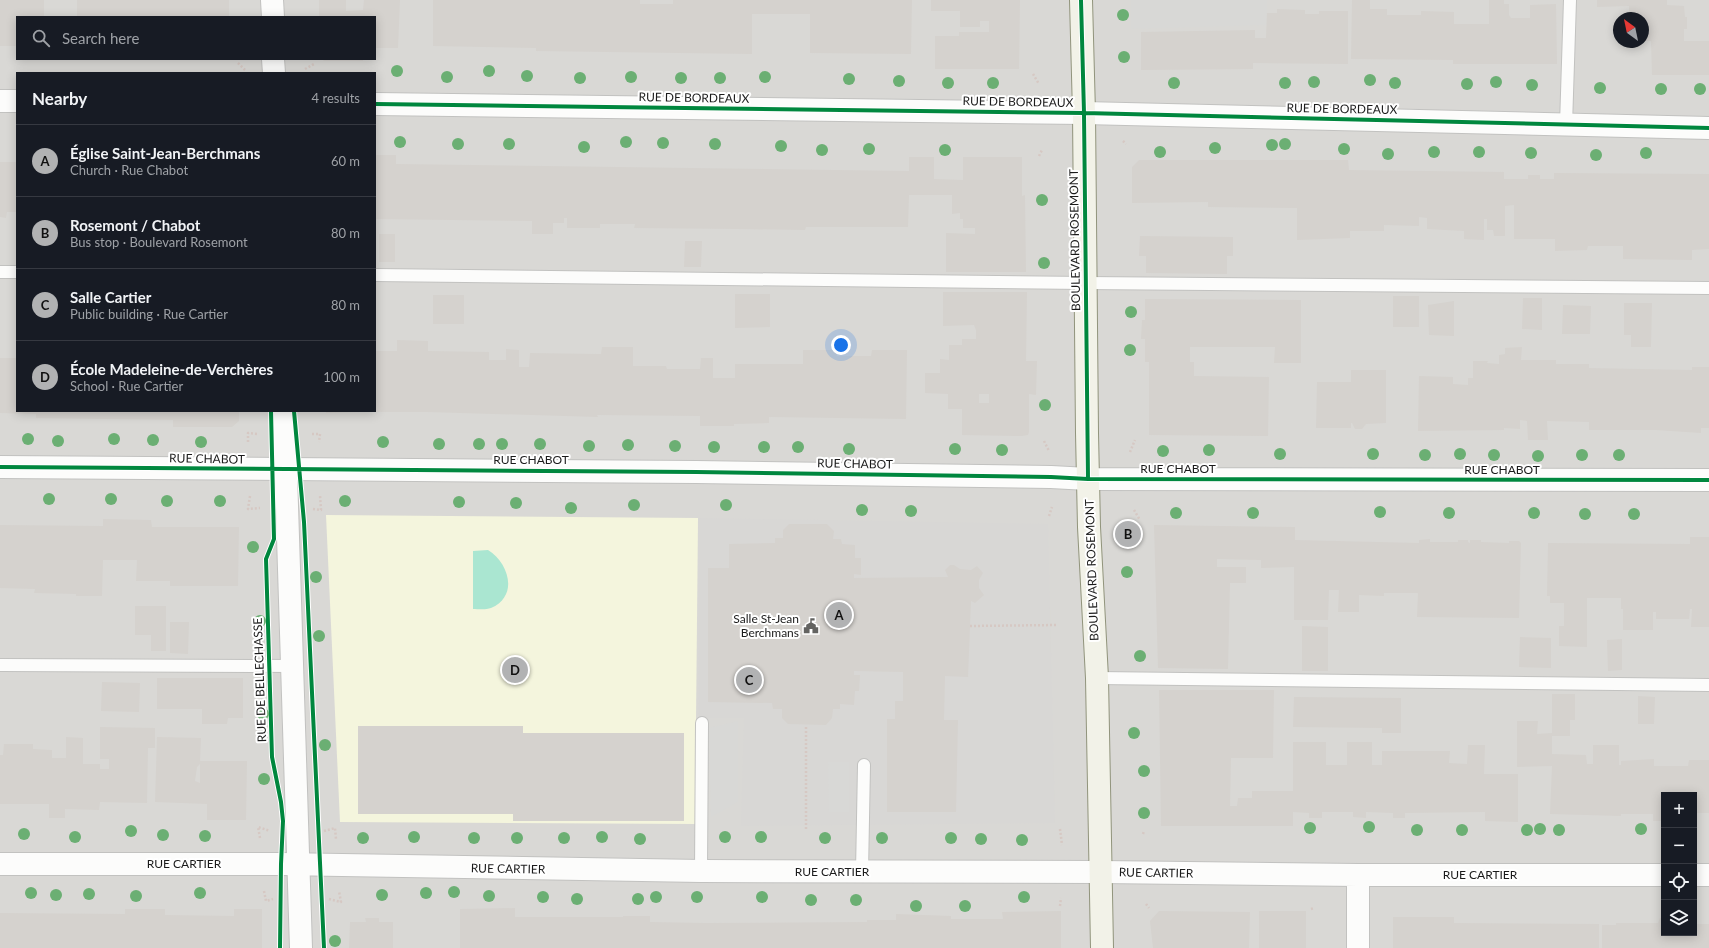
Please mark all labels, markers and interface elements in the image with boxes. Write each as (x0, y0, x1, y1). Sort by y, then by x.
north arrow (1613, 12, 1649, 48)
search box (16, 16, 376, 60)
icon: search (30, 27, 52, 49)
text: Search here (62, 29, 139, 47)
text: Nearby (32, 88, 87, 109)
street label: RUE DE BORDEAUX (638, 89, 750, 106)
text: 4 results (312, 90, 360, 106)
street label: RUE DE BORDEAUX (962, 93, 1074, 110)
street label: RUE DE BORDEAUX (1286, 100, 1398, 117)
text: Église Saint-Jean-Berchmans (70, 144, 260, 162)
text: A (40, 153, 50, 169)
text: 60 m (331, 153, 360, 169)
text: Church · Rue Chabot (70, 162, 188, 178)
street label: BOULEVARD ROSEMONT (1066, 169, 1083, 311)
text: Rosemont / Chabot (70, 216, 200, 234)
text: B (41, 225, 49, 241)
text: 80 m (331, 225, 360, 241)
text: Bus stop · Boulevard Rosemont (70, 234, 248, 250)
text: Salle Cartier (70, 288, 151, 306)
text: C (41, 297, 49, 313)
text: 80 m (331, 297, 360, 313)
text: Public building · Rue Cartier (70, 306, 228, 322)
your location (831, 335, 851, 355)
text: École Madeleine-de-Verchères (70, 360, 273, 378)
text: D (40, 369, 50, 385)
text: 100 m (323, 369, 360, 385)
text: School · Rue Cartier (70, 378, 183, 394)
street label: RUE CHABOT (169, 450, 245, 467)
street label: RUE CHABOT (493, 452, 569, 467)
street label: RUE CHABOT (817, 455, 893, 472)
street label: RUE CHABOT (1140, 461, 1216, 476)
street label: RUE CHABOT (1464, 462, 1540, 477)
street label: BOULEVARD ROSEMONT (1082, 499, 1101, 641)
pin: B (1115, 519, 1141, 549)
pin: A (826, 600, 852, 630)
place label: Salle St-Jean Berchmans (733, 611, 799, 640)
public building icon: Salle St-Jean Berchmans (802, 617, 820, 635)
street label: RUE DE BELLECHASSE (250, 618, 269, 742)
pin: D (502, 655, 528, 685)
pin: C (736, 665, 762, 695)
map controls (1661, 792, 1697, 936)
button: + (1661, 792, 1697, 828)
button: − (1661, 828, 1697, 864)
street label: RUE CARTIER (147, 856, 222, 871)
street label: RUE CARTIER (471, 860, 546, 877)
street label: RUE CARTIER (795, 864, 870, 879)
street label: RUE CARTIER (1119, 864, 1194, 881)
button: locate (1661, 864, 1697, 900)
street label: RUE CARTIER (1443, 867, 1518, 882)
button: layers (1661, 900, 1697, 936)

